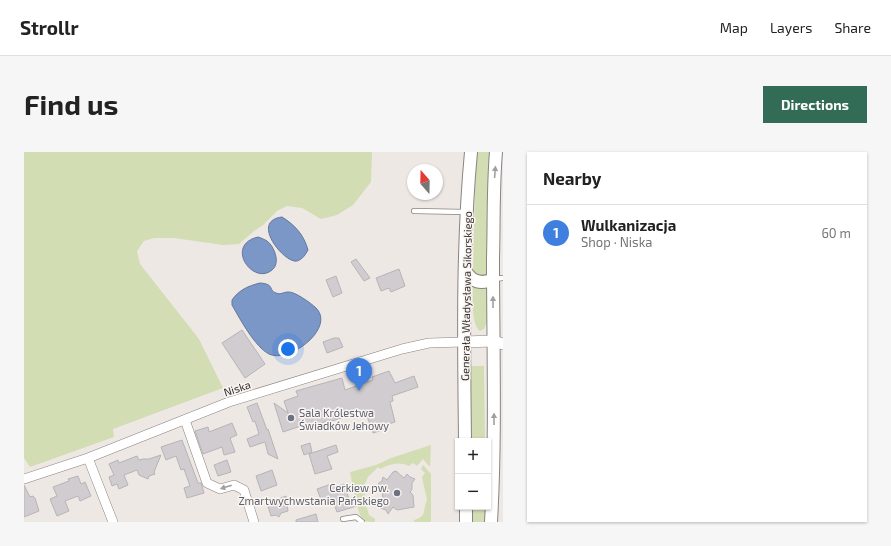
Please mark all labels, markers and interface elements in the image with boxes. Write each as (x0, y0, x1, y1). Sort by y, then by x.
text: Strollr (20, 16, 79, 39)
text: Map (720, 19, 748, 36)
text: Layers (770, 19, 812, 36)
text: Share (834, 19, 871, 36)
button: Directions (763, 86, 867, 123)
text: Find us (24, 87, 118, 121)
north arrow (407, 164, 443, 200)
one-way arrow (491, 166, 498, 178)
text: Nearby (543, 168, 601, 188)
street label: Generała Władysława Sikorskiego (458, 211, 474, 381)
text: Wulkanizacja (581, 216, 676, 234)
text: 1 (553, 225, 559, 241)
text: 60 m (821, 225, 851, 241)
text: Shop · Niska (581, 234, 652, 250)
one-way arrow (490, 295, 496, 308)
your location (278, 339, 298, 359)
pin: 1 (346, 358, 372, 391)
street label: Niska (222, 378, 252, 398)
place label: Sala Królestwa Świadków Jehowy (299, 406, 389, 432)
one-way arrow (491, 412, 497, 425)
marker: Sala Królestwa Świadków Jehowy (286, 413, 296, 423)
map controls (455, 438, 491, 510)
button: + (455, 438, 491, 474)
button: − (455, 474, 491, 510)
place label: Cerkiew pw. Zmartwychwstania Pańskiego (238, 481, 389, 507)
one-way arrow (220, 484, 232, 490)
marker: Cerkiew pw. Zmartwychwstania Pańskiego (392, 488, 402, 498)

